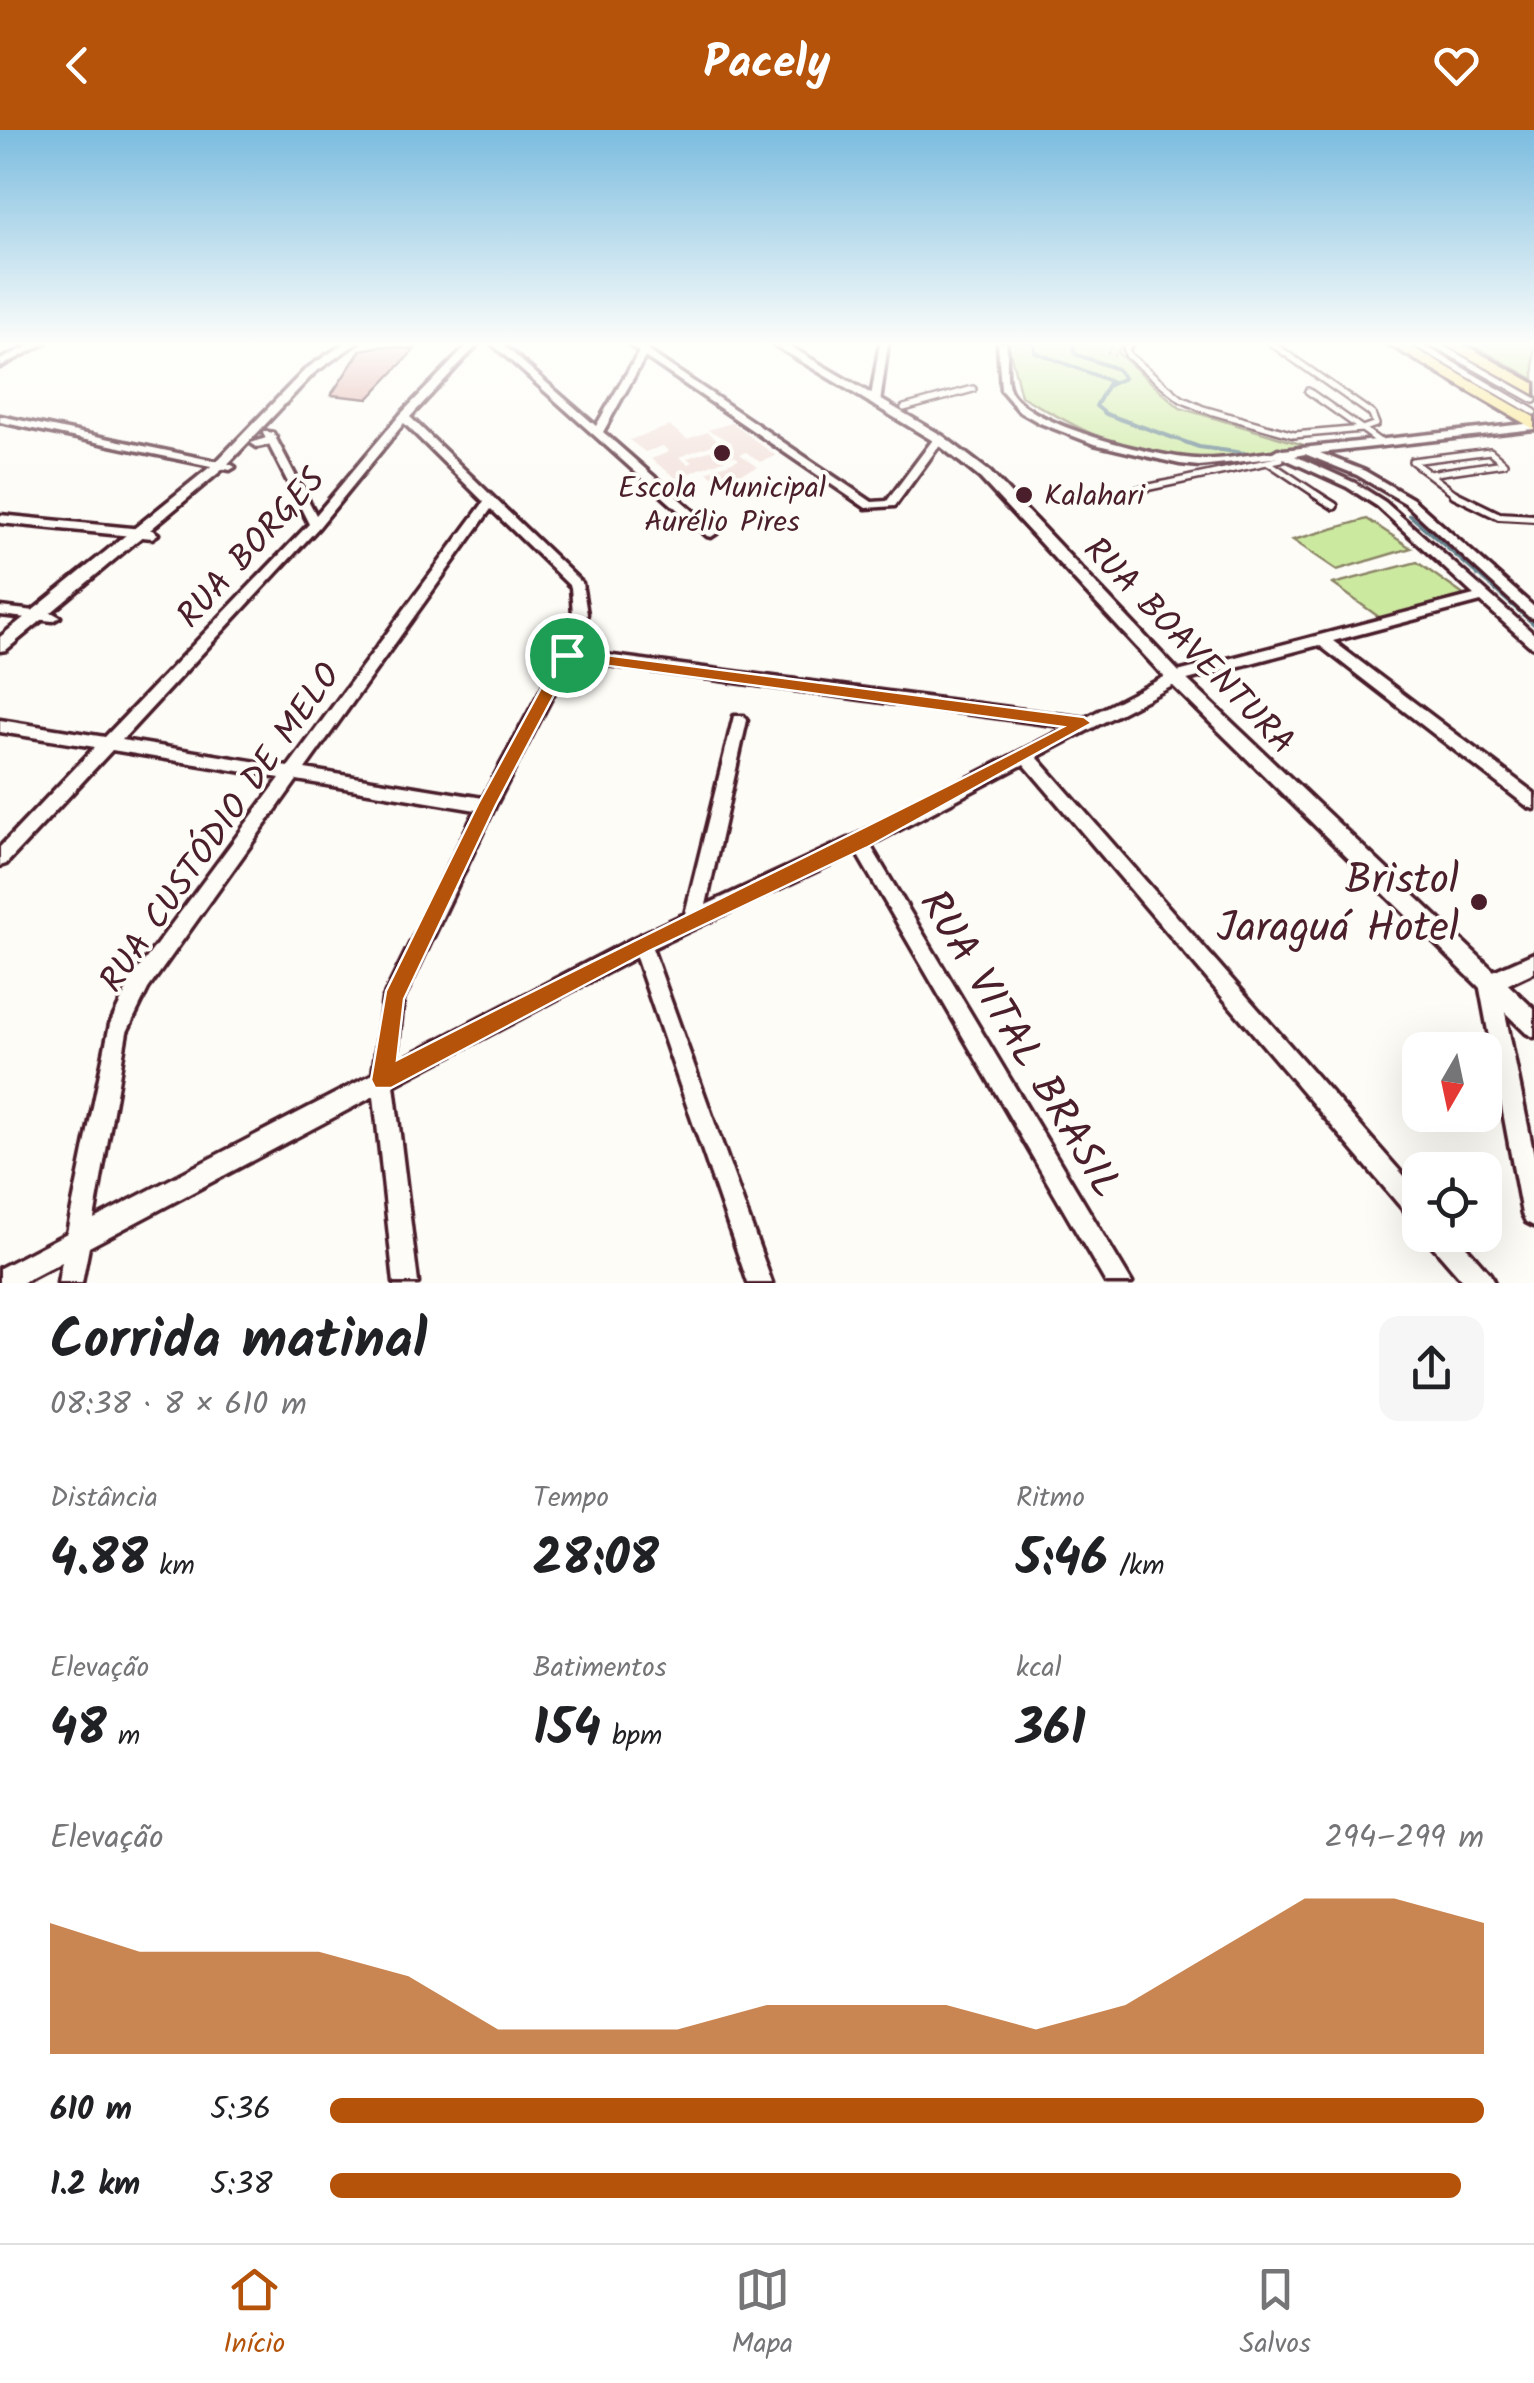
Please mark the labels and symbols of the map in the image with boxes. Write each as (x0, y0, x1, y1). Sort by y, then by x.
marker: Escola Municipal Aurélio Pires (711, 442, 733, 464)
street label: RUA BORGES (164, 455, 340, 643)
place label: Escola Municipal Aurélio Pires (618, 465, 826, 547)
place label: Kalahari (1044, 473, 1146, 521)
marker: Kalahari (1013, 484, 1035, 506)
street label: RUA BOAVENTURA (1068, 525, 1307, 769)
pin (525, 613, 610, 698)
street label: RUA CUSTÓDIO DE MELO (86, 652, 357, 1005)
place label: Bristol Jaraguá Hotel (1217, 848, 1459, 963)
street label: RUA VITAL BRASIL (900, 877, 1138, 1212)
marker: Bristol Jaraguá Hotel (1468, 891, 1490, 913)
north arrow (1402, 1032, 1502, 1132)

